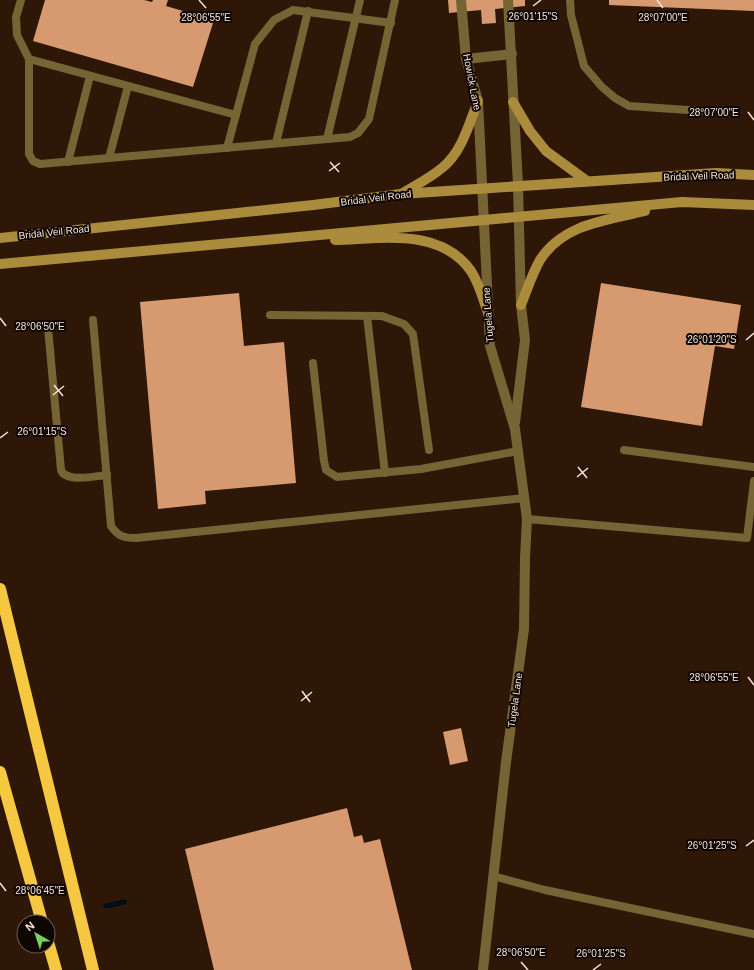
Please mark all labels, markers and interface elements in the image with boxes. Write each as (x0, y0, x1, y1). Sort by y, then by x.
text: 26°01'15"S (508, 11, 558, 22)
text: 28°06'55"E (181, 12, 231, 23)
text: 28°07'00"E (638, 12, 688, 23)
street label: Howick Lane (461, 53, 483, 112)
text: 28°07'00"E (689, 107, 739, 118)
street label: Bridal Veil Road (663, 169, 735, 183)
street label: Bridal Veil Road (340, 188, 412, 208)
street label: Bridal Veil Road (18, 223, 90, 241)
street label: Tugela Lane (481, 287, 495, 343)
text: 28°06'50"E (15, 321, 65, 332)
text: 26°01'20"S (687, 334, 737, 345)
text: 26°01'15"S (17, 426, 67, 437)
street label: Tugela Lane (506, 671, 524, 728)
text: 28°06'55"E (689, 672, 739, 683)
text: 26°01'25"S (687, 840, 737, 851)
text: 28°06'45"E (15, 885, 65, 896)
north arrow (16, 914, 56, 954)
text: N (23, 919, 37, 933)
text: 28°06'50"E (496, 947, 546, 958)
text: 26°01'25"S (576, 948, 626, 959)

